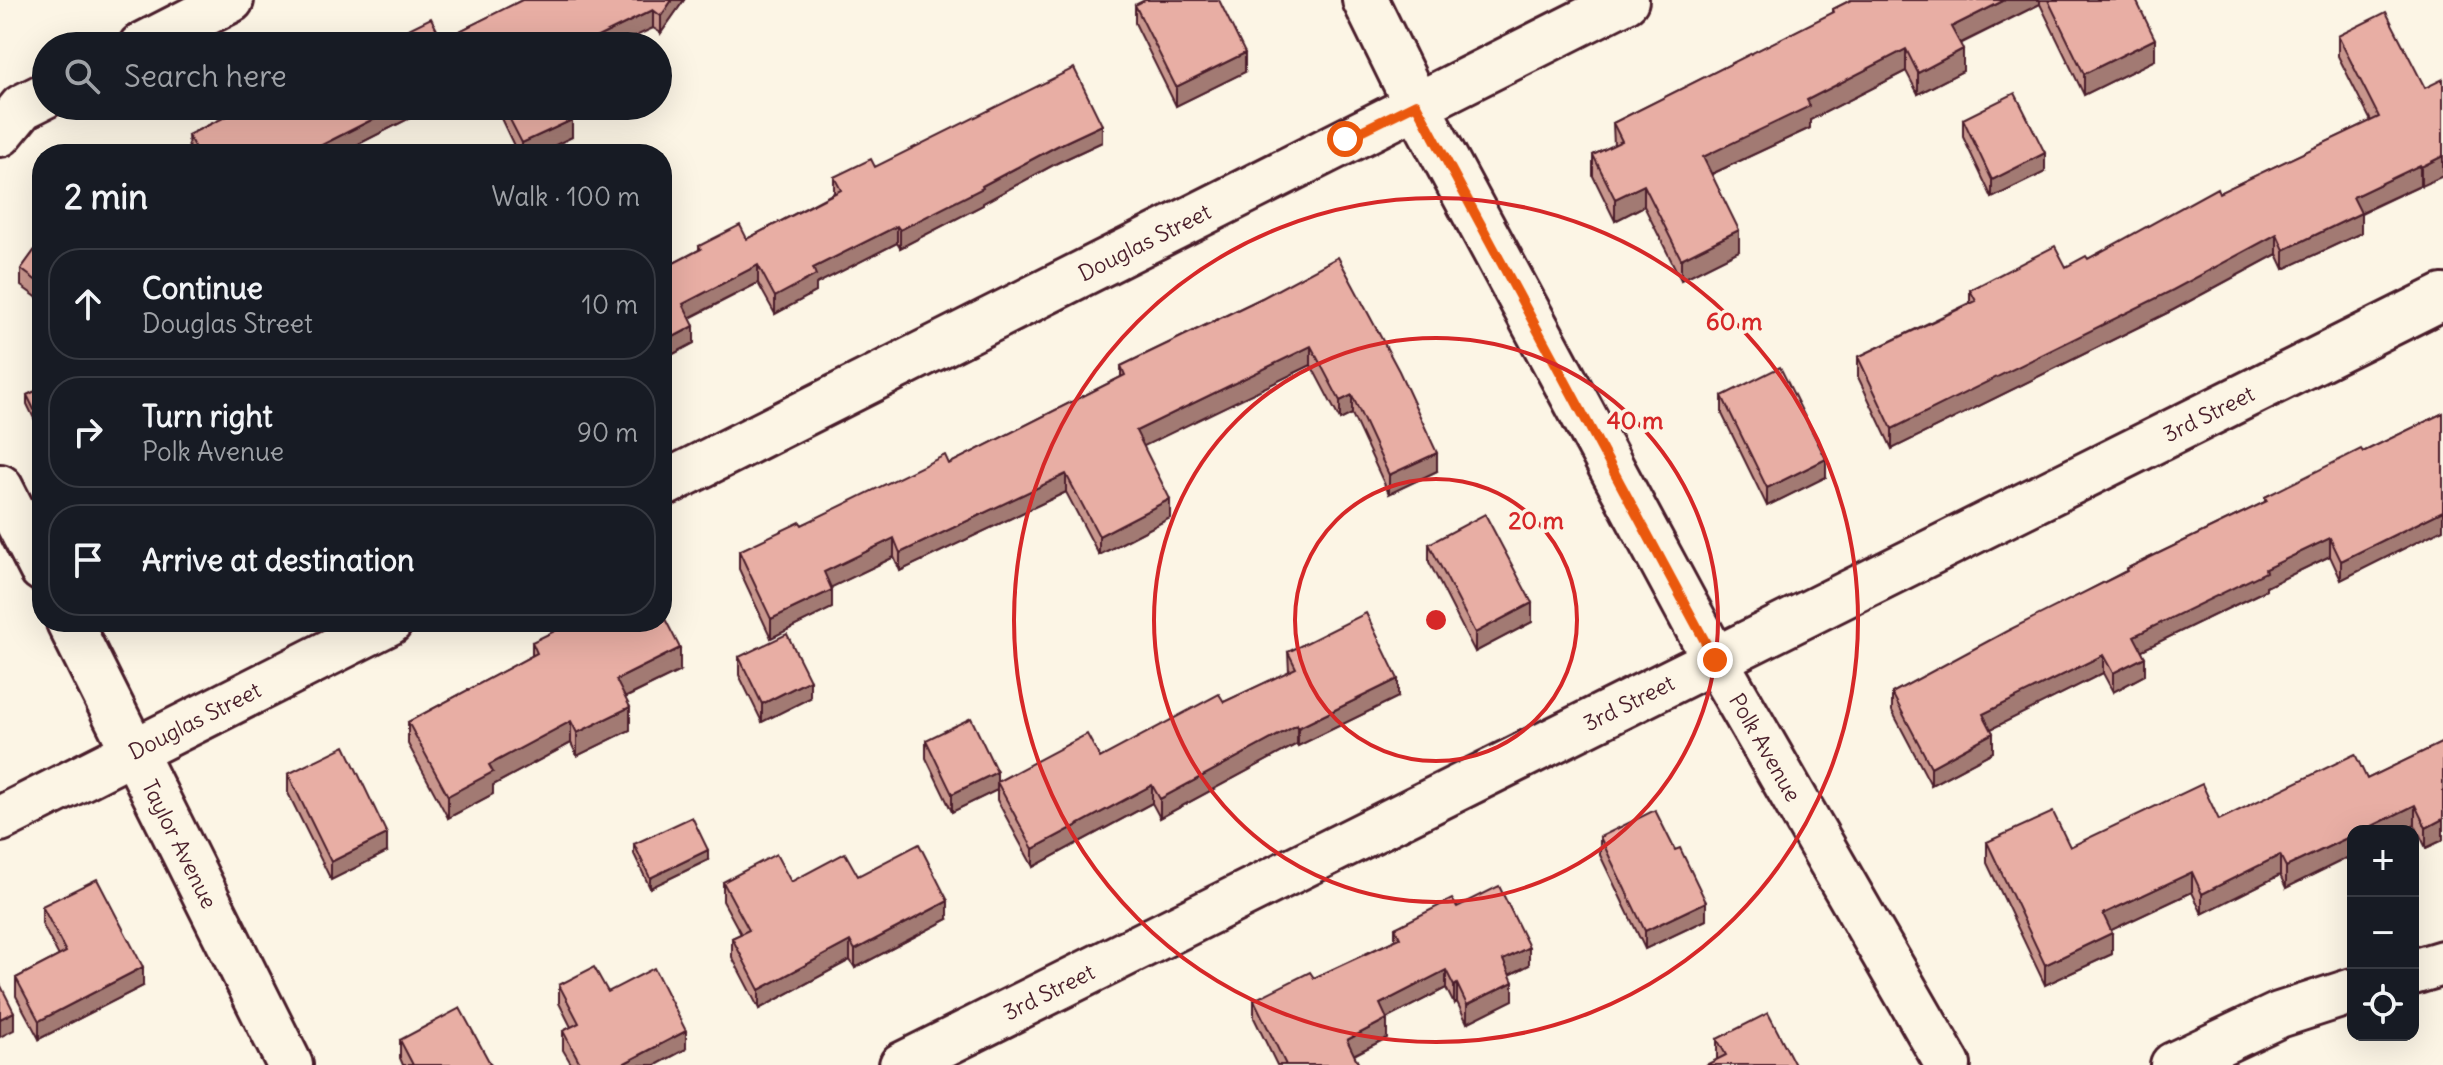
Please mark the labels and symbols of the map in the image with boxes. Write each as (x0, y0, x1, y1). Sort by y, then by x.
route start (1327, 121, 1363, 157)
street label: Douglas Street (1074, 197, 1215, 287)
text: 60 m (1706, 306, 1762, 336)
street label: 3rd Street (2159, 379, 2259, 448)
text: 40 m (1607, 405, 1663, 435)
text: 20 m (1508, 505, 1564, 535)
centre of rings (1422, 606, 1450, 634)
route end (1697, 642, 1733, 678)
street label: 3rd Street (1579, 668, 1679, 737)
street label: Douglas Street (124, 676, 265, 766)
street label: Polk Avenue (1723, 688, 1807, 807)
street label: Taylor Avenue (136, 775, 224, 913)
street label: 3rd Street (999, 957, 1099, 1026)

